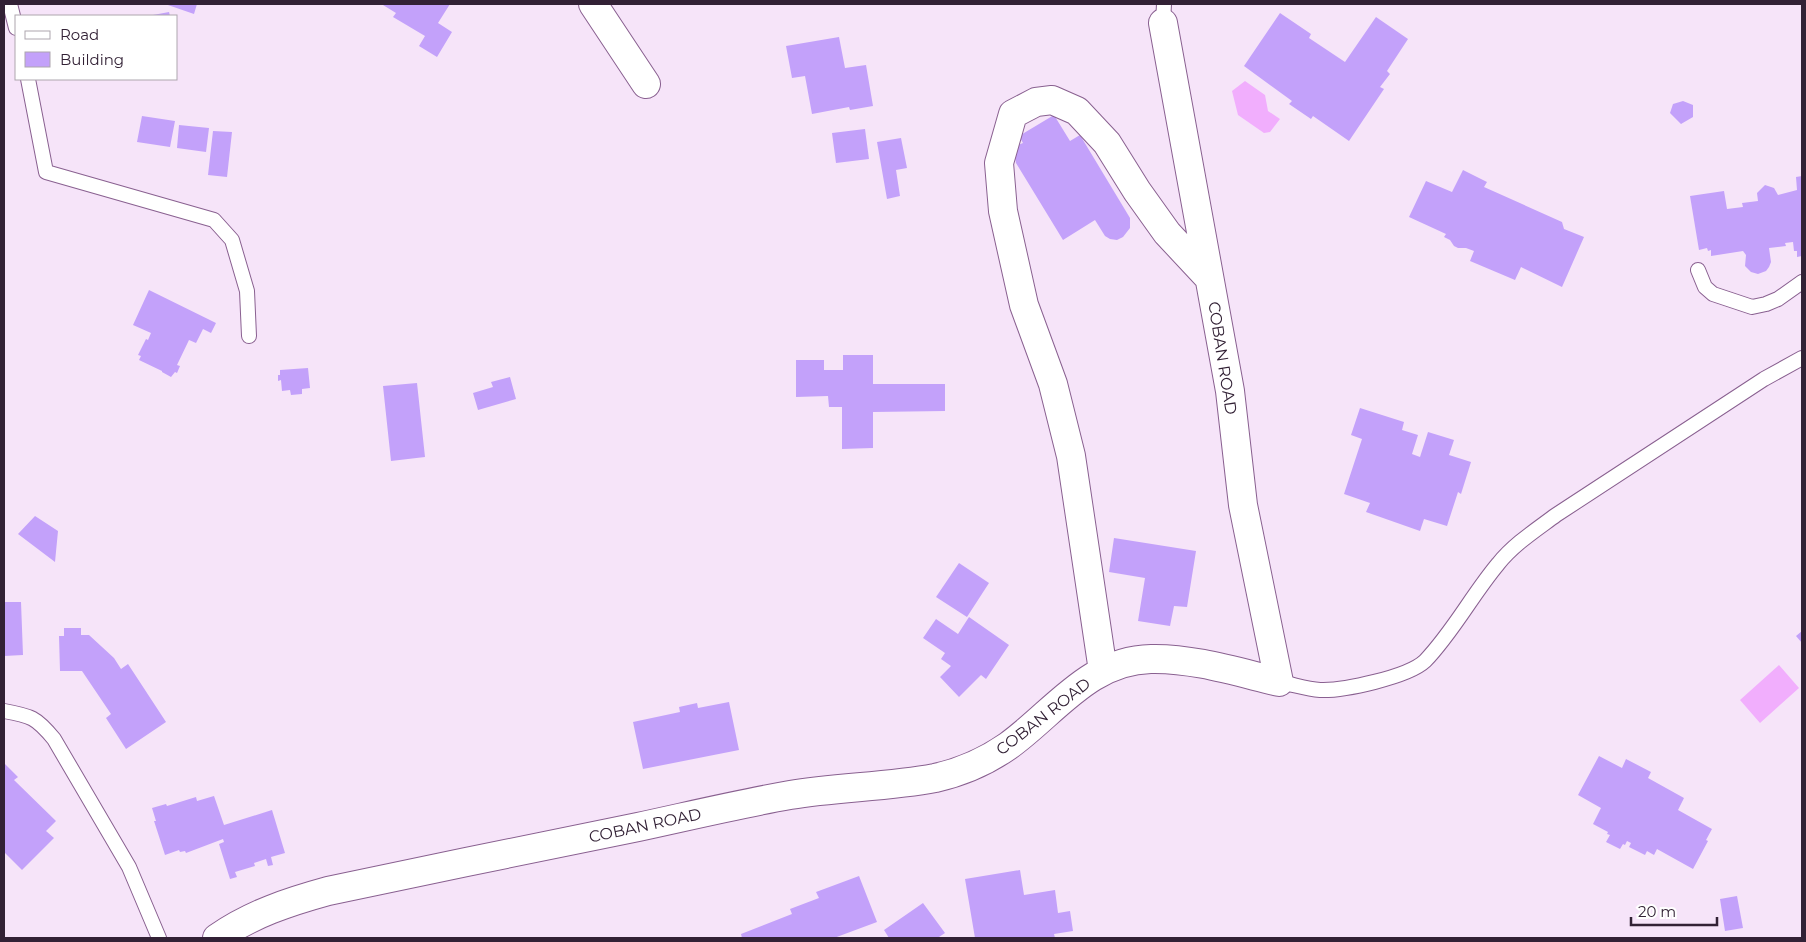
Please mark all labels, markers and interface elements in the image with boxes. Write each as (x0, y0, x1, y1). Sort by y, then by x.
legend (15, 15, 178, 80)
text: Road (60, 25, 99, 44)
text: Building (60, 50, 124, 69)
street label: COBAN ROAD (1204, 300, 1241, 416)
street label: COBAN ROAD (992, 674, 1094, 759)
street label: COBAN ROAD (587, 804, 703, 847)
scale bar (1631, 894, 1717, 926)
text: 20 m (1638, 902, 1676, 921)

